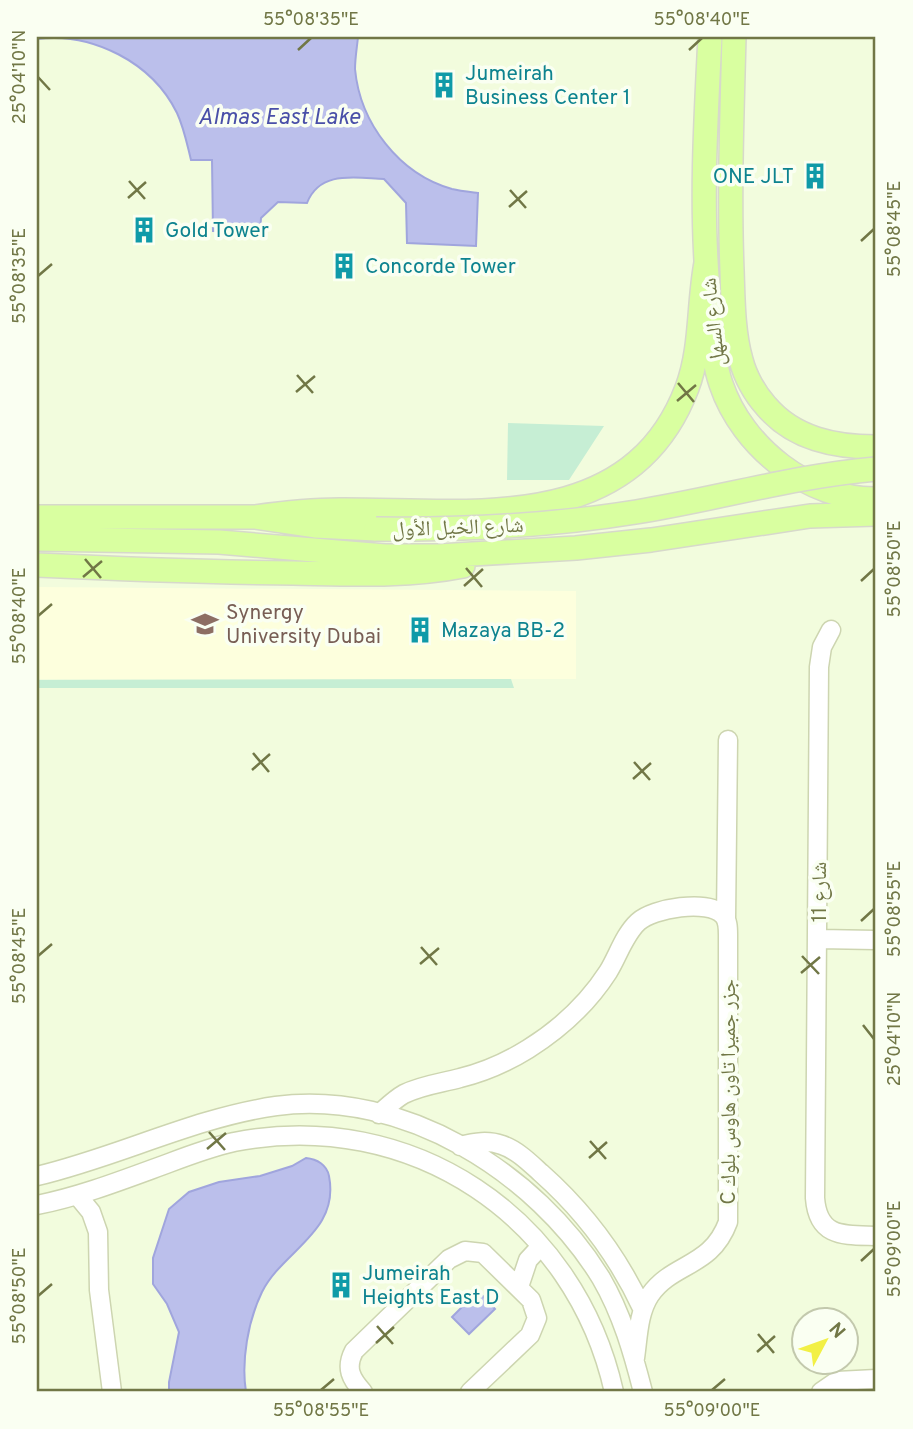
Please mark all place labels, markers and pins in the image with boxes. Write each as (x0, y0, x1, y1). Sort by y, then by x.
place label: Jumeirah Business Center 1 (465, 61, 631, 112)
building icon: Jumeirah Business Center 1 (429, 70, 459, 100)
building icon: ONE JLT (800, 161, 830, 191)
place label: ONE JLT (713, 164, 794, 191)
building icon: Gold Tower (129, 215, 159, 245)
place label: Gold Tower (165, 218, 269, 245)
building icon: Concorde Tower (329, 251, 359, 281)
place label: Concorde Tower (365, 254, 516, 281)
place label: Synergy University Dubai (226, 600, 381, 651)
school or university icon: Synergy University Dubai (190, 609, 220, 639)
building icon: Mazaya BB-2 (405, 615, 435, 645)
place label: Mazaya BB-2 (441, 618, 565, 645)
place label: Jumeirah Heights East D (362, 1261, 500, 1312)
building icon: Jumeirah Heights East D (326, 1270, 356, 1300)

